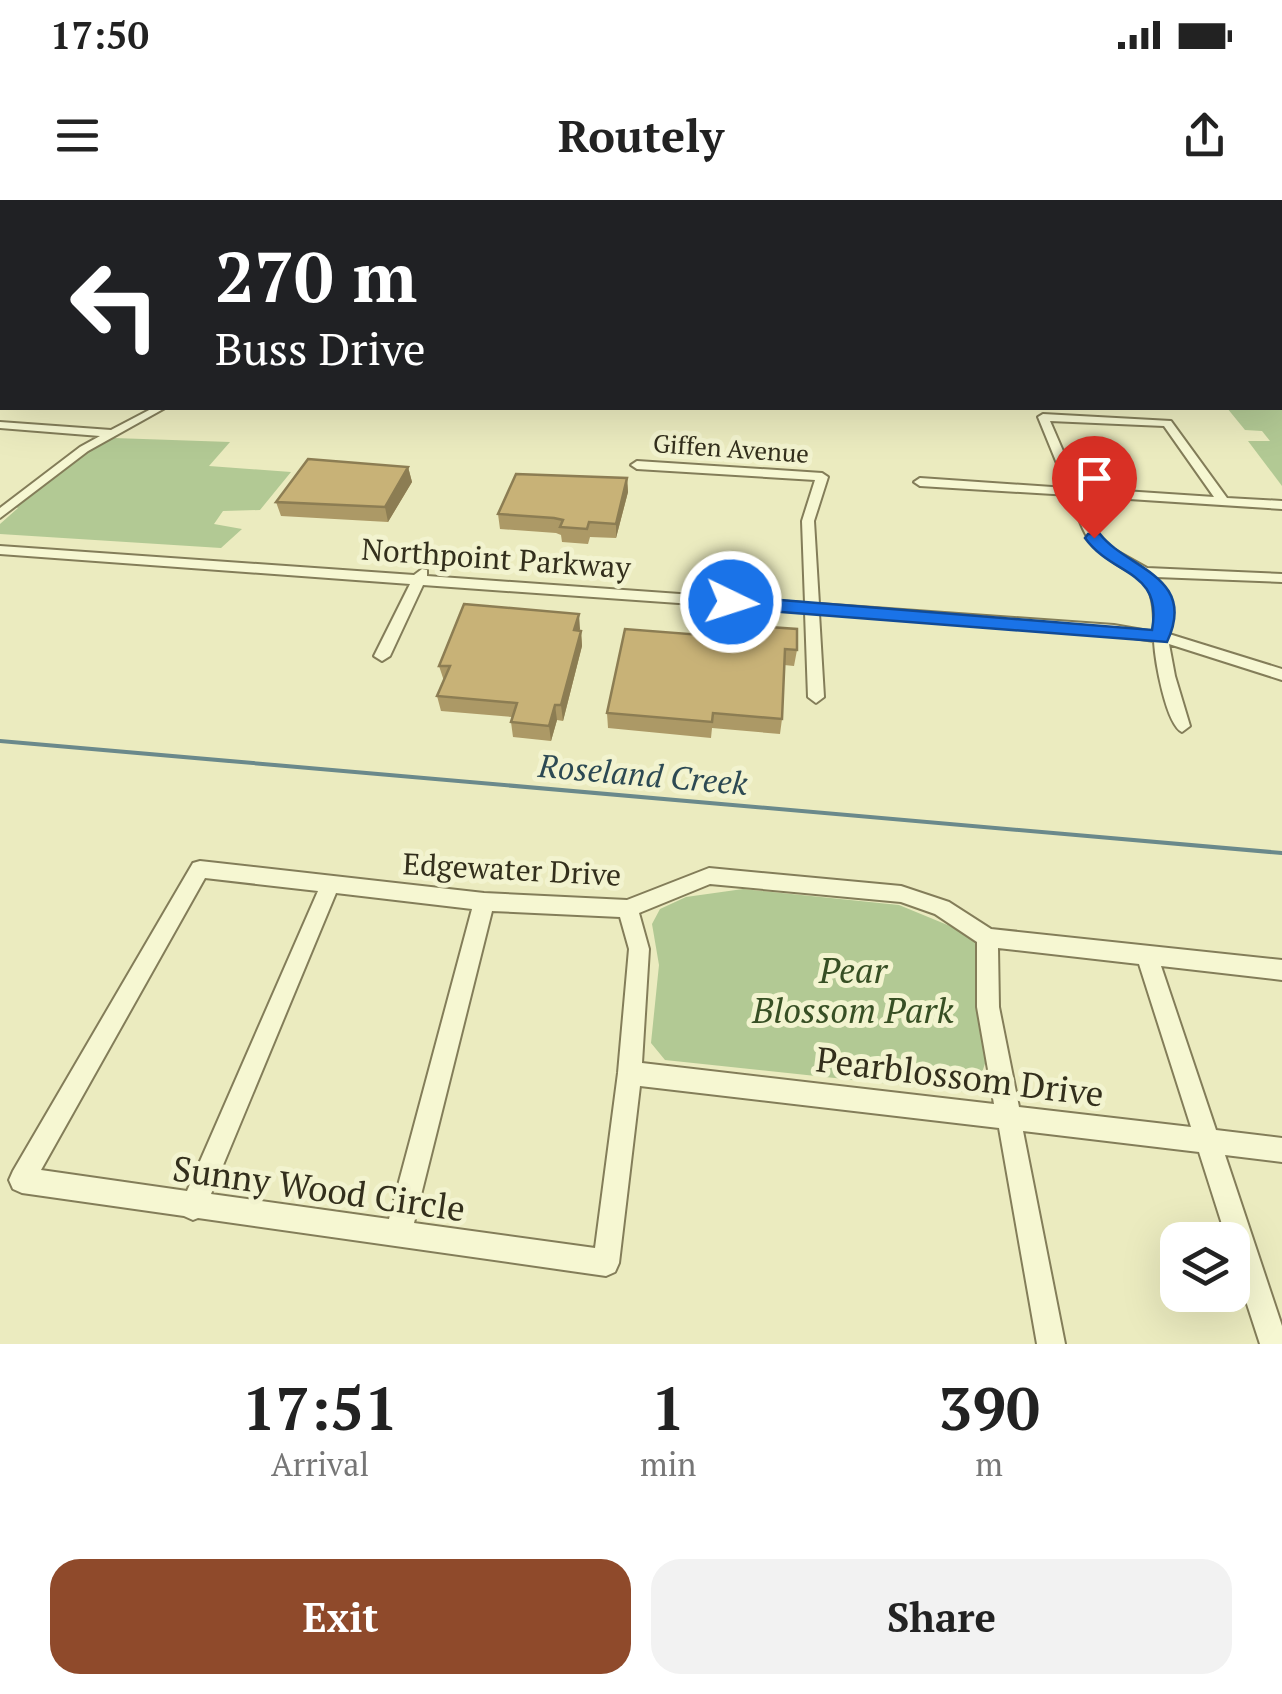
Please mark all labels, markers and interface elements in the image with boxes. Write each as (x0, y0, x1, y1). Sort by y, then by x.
text: 17:50 (50, 10, 149, 60)
text: Routely (558, 105, 724, 165)
icon: menu (50, 108, 105, 163)
icon: share (1177, 108, 1232, 163)
text: 270 m (215, 229, 417, 322)
icon: left (50, 240, 180, 370)
text: Buss Drive (215, 318, 426, 378)
street label: Giffen Avenue (652, 426, 810, 470)
pin (1052, 436, 1137, 539)
icon: arrive (1067, 451, 1122, 506)
street label: Northpoint Parkway (360, 529, 633, 587)
position arrow (679, 550, 783, 654)
water label: Roseland Creek (536, 744, 750, 804)
street label: Edgewater Drive (402, 843, 622, 895)
park label: Pear Blossom Park (751, 947, 954, 1033)
street label: Pearblossom Drive (814, 1036, 1106, 1116)
street label: Sunny Wood Circle (170, 1145, 468, 1231)
map controls (1160, 1222, 1250, 1312)
button: layers (1160, 1222, 1250, 1312)
text: 17:51 (242, 1368, 398, 1447)
text: 1 (651, 1368, 685, 1447)
text: 390 (938, 1368, 1040, 1447)
text: Arrival (271, 1443, 369, 1485)
text: min (640, 1443, 696, 1485)
text: m (975, 1443, 1003, 1485)
button: Exit (50, 1559, 631, 1674)
button: Share (651, 1559, 1232, 1674)

